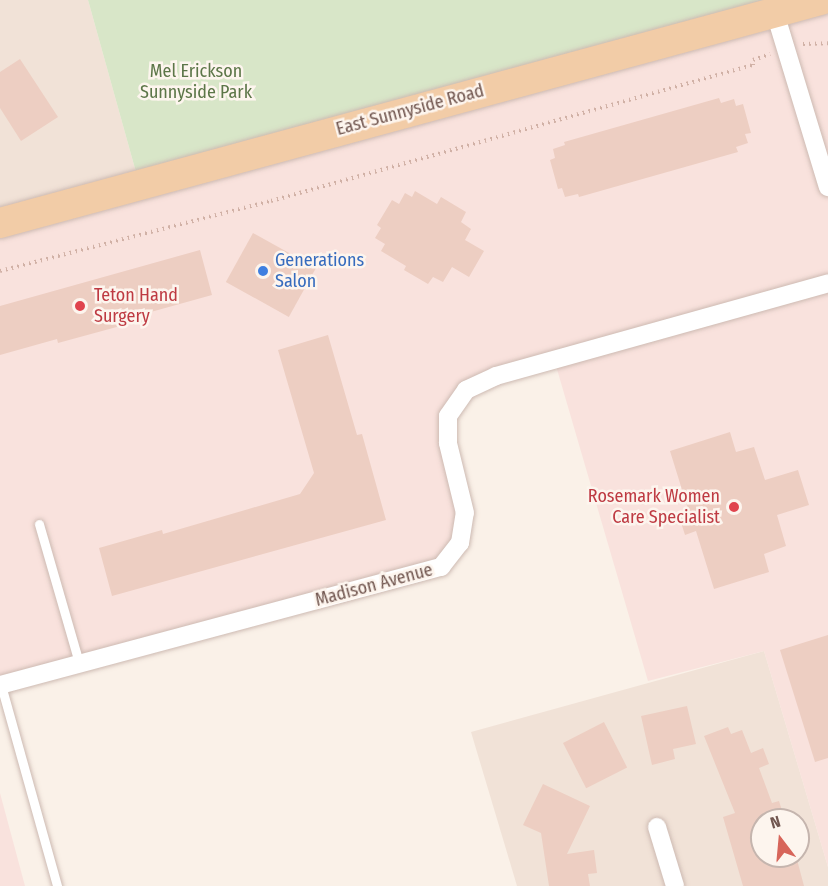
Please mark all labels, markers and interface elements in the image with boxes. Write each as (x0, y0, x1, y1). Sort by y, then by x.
park label: Mel Erickson Sunnyside Park (140, 61, 252, 104)
street label: East Sunnyside Road (334, 80, 486, 140)
place label: Generations Salon (275, 250, 364, 292)
marker: Generations Salon (256, 264, 270, 278)
place label: Teton Hand Surgery (94, 285, 178, 328)
marker: Teton Hand Surgery (71, 297, 89, 315)
place label: Rosemark Women Care Specialist (588, 486, 720, 528)
marker: Rosemark Women Care Specialist (725, 498, 743, 516)
street label: Madison Avenue (313, 559, 435, 611)
north arrow (750, 808, 810, 868)
text: N (768, 812, 783, 833)

